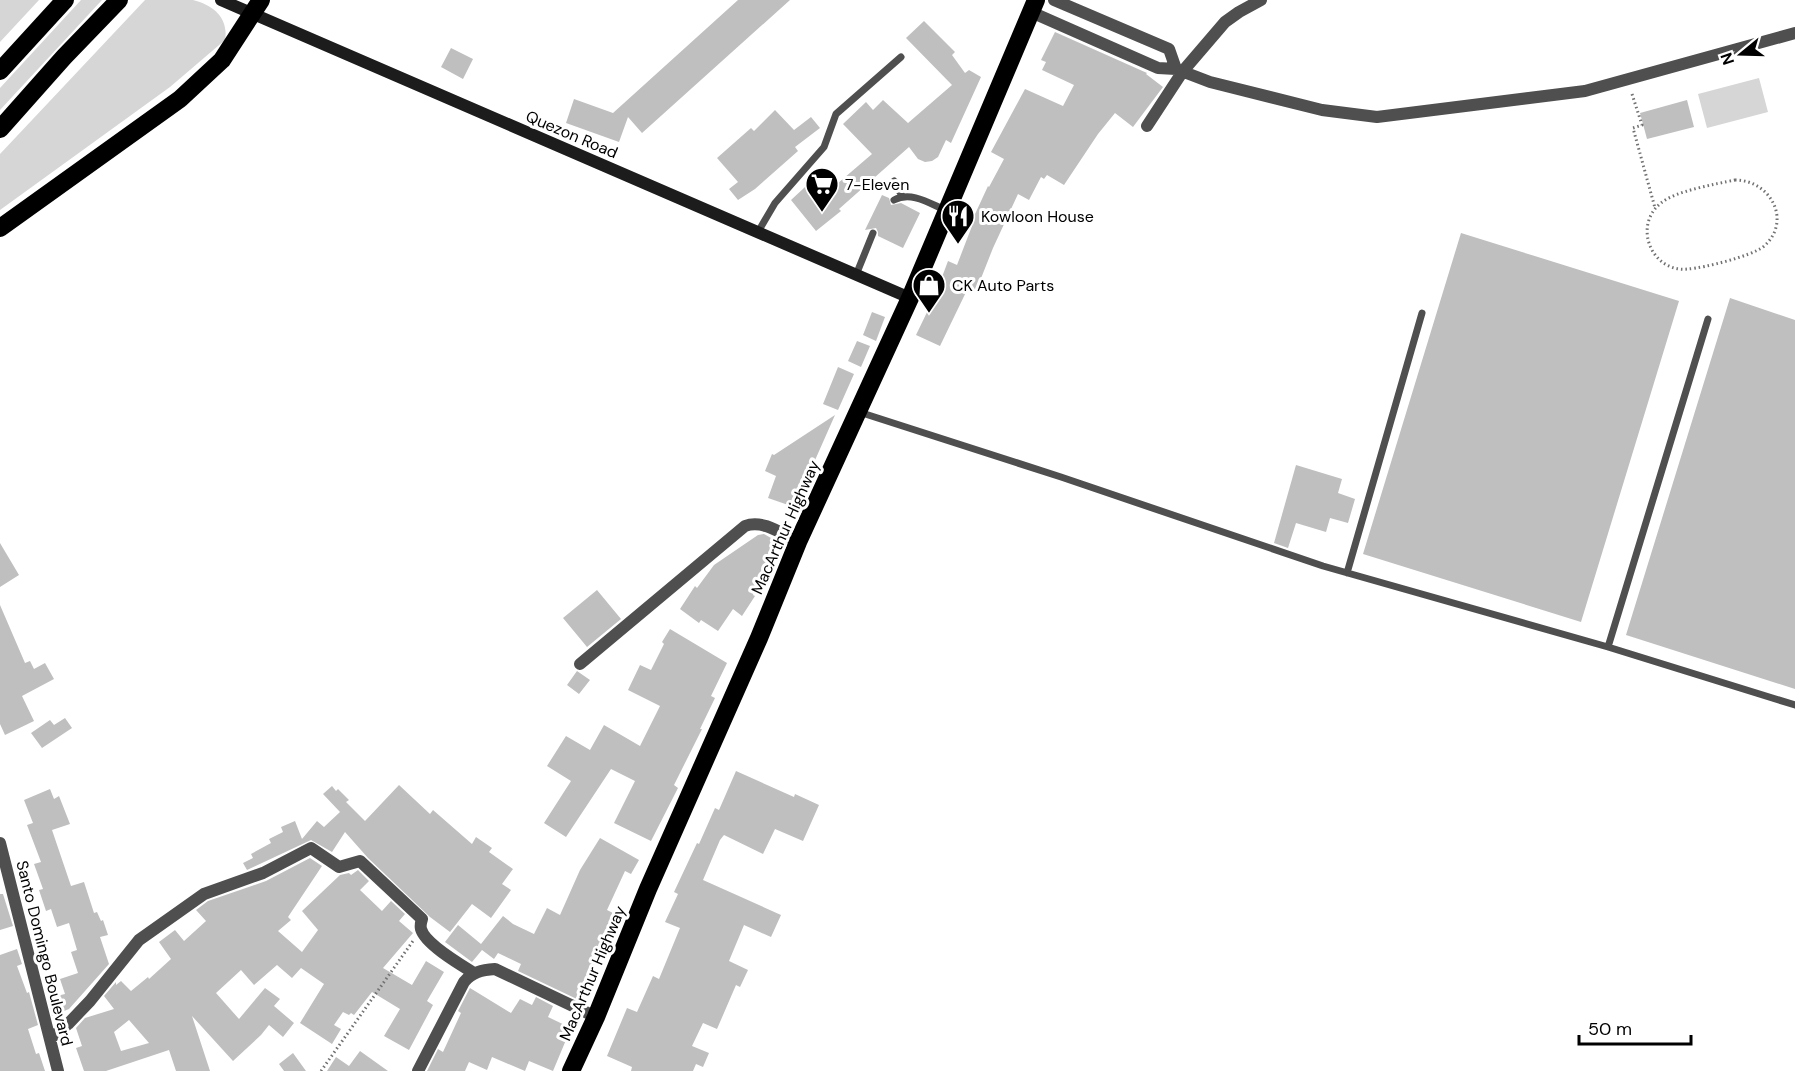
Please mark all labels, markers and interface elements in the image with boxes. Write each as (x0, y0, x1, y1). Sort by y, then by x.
north arrow (1711, 24, 1771, 84)
text: N (1715, 50, 1739, 68)
street label: Quezon Road (523, 106, 621, 163)
supermarket icon: 7-Eleven (804, 166, 840, 213)
place label: 7-Eleven (845, 174, 909, 195)
restaurant icon: Kowloon House (940, 198, 976, 245)
place label: Kowloon House (981, 206, 1094, 227)
shop icon: CK Auto Parts (911, 267, 947, 314)
place label: CK Auto Parts (952, 275, 1054, 296)
street label: MacArthur Highway (746, 457, 825, 598)
street label: Santo Domingo Boulevard (11, 858, 78, 1048)
street label: MacArthur Highway (555, 902, 630, 1044)
scale bar (1579, 1008, 1692, 1046)
text: 50 m (1588, 1017, 1632, 1041)

